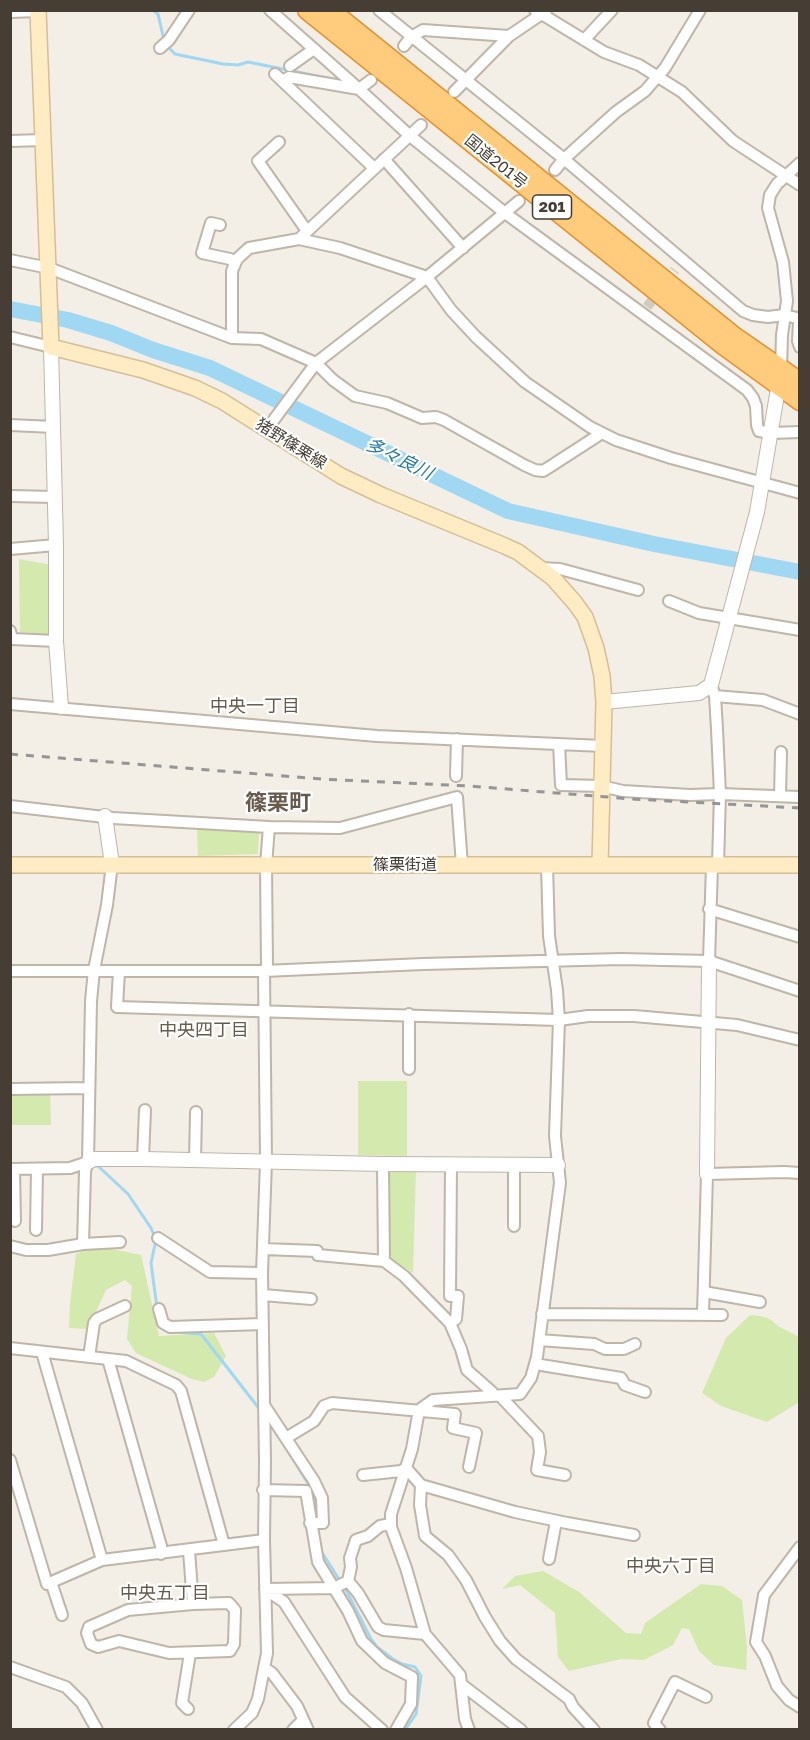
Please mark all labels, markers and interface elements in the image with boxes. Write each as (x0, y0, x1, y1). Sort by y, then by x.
street label: 国道201号 (461, 131, 531, 193)
road number: 201 (532, 195, 572, 219)
street label: 猪野篠栗線 (252, 415, 330, 473)
water label: 多々良川 (362, 434, 436, 484)
district label: 中央一丁目 (210, 695, 300, 717)
district label: 篠栗町 (245, 790, 311, 816)
street label: 篠栗街道 (373, 855, 437, 875)
district label: 中央四丁目 (159, 1019, 249, 1041)
district label: 中央六丁目 (626, 1555, 716, 1577)
district label: 中央五丁目 (120, 1582, 210, 1604)

